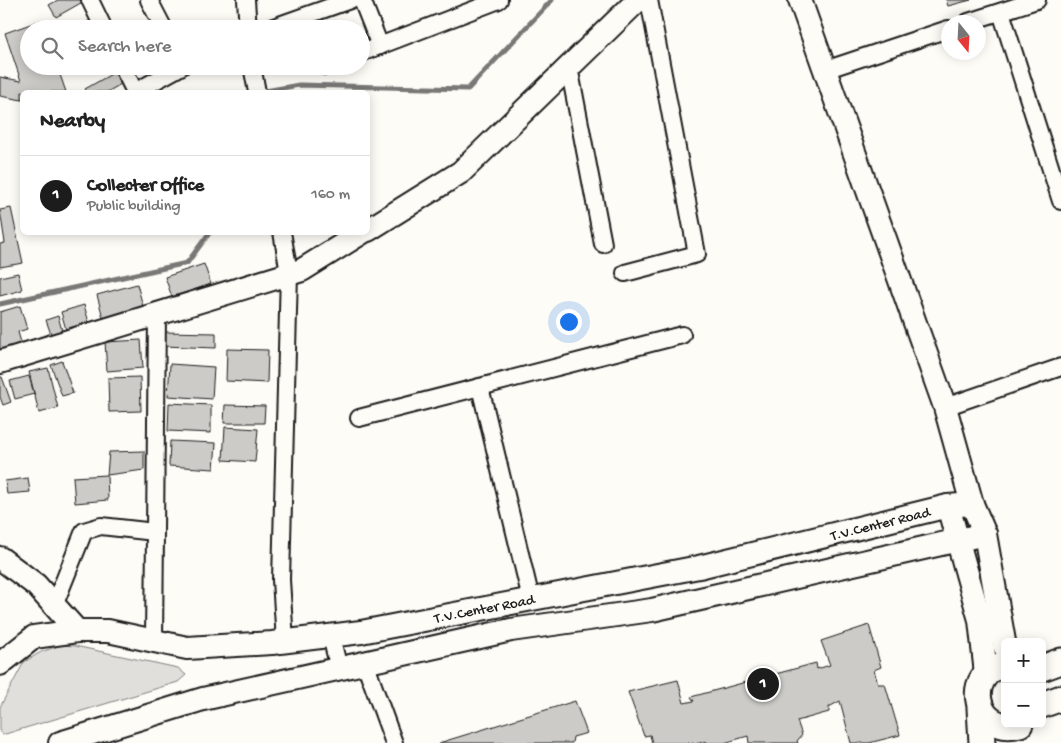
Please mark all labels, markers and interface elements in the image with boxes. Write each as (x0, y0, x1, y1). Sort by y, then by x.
north arrow (941, 15, 986, 60)
search box (20, 20, 370, 75)
icon: search (38, 34, 66, 62)
text: Search here (78, 36, 172, 59)
text: Nearby (40, 110, 105, 135)
text: Collecter Office (87, 175, 204, 198)
text: 1 (53, 186, 59, 205)
text: 160 m (311, 186, 350, 205)
text: Public building (87, 198, 181, 217)
your location (556, 309, 582, 335)
street label: T.V.Center Road (828, 504, 933, 546)
street label: T.V.Center Road (432, 591, 537, 629)
map controls (1001, 638, 1046, 728)
button: + (1001, 638, 1046, 683)
pin: 1 (747, 665, 779, 703)
button: − (1001, 683, 1046, 728)

